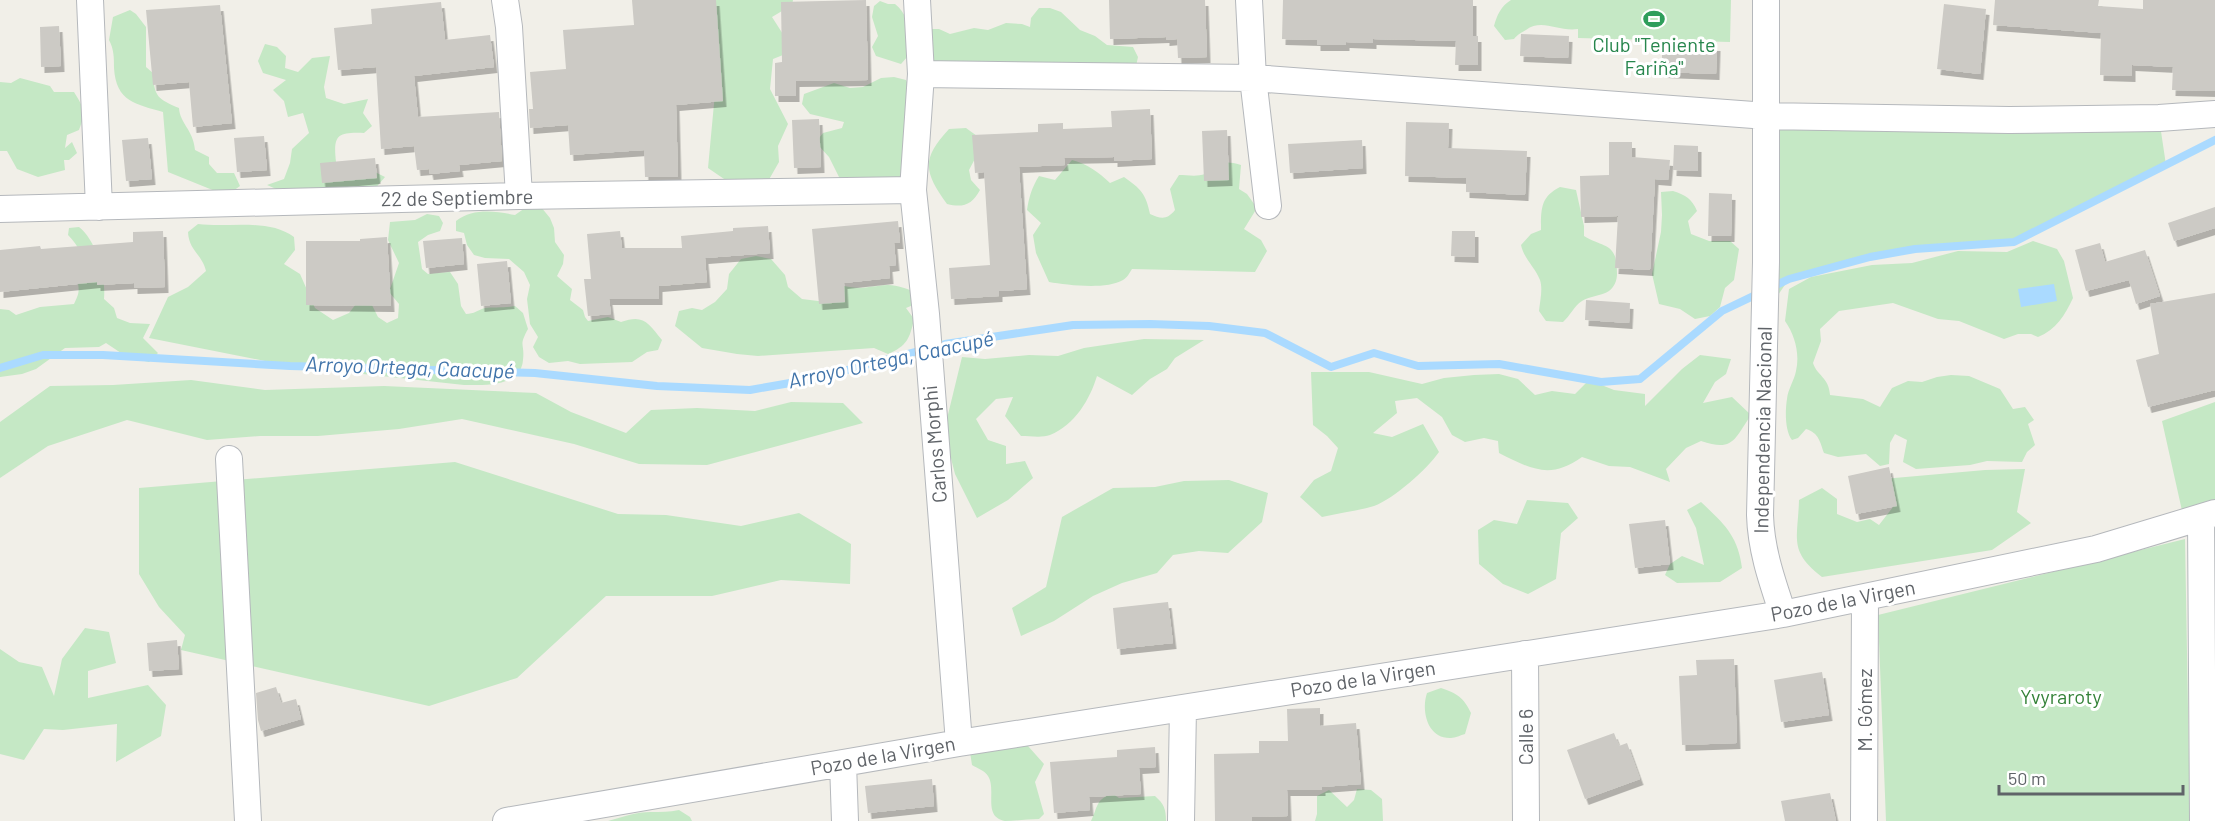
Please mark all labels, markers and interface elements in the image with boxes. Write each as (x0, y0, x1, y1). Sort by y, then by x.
sports icon: Club "Teniente Fariña" (1642, 7, 1666, 31)
place label: Club "Teniente Fariña" (1592, 32, 1716, 79)
street label: 22 de Septiembre (380, 184, 534, 210)
water label: Arroyo Ortega, Caacupé (786, 325, 996, 393)
street label: Independencia Nacional (1748, 326, 1776, 534)
water label: Arroyo Ortega, Caacupé (305, 350, 515, 383)
street label: Carlos Morphi (917, 384, 951, 504)
street label: Pozo de la Virgen (1769, 574, 1917, 626)
street label: Pozo de la Virgen (1289, 655, 1437, 701)
street label: M. Gómez (1852, 669, 1876, 751)
park label: Yvyraroty (2020, 684, 2102, 708)
street label: Calle 6 (1513, 709, 1537, 765)
street label: Pozo de la Virgen (809, 730, 957, 780)
scale bar (1999, 758, 2184, 796)
text: 50 m (2008, 767, 2046, 789)

